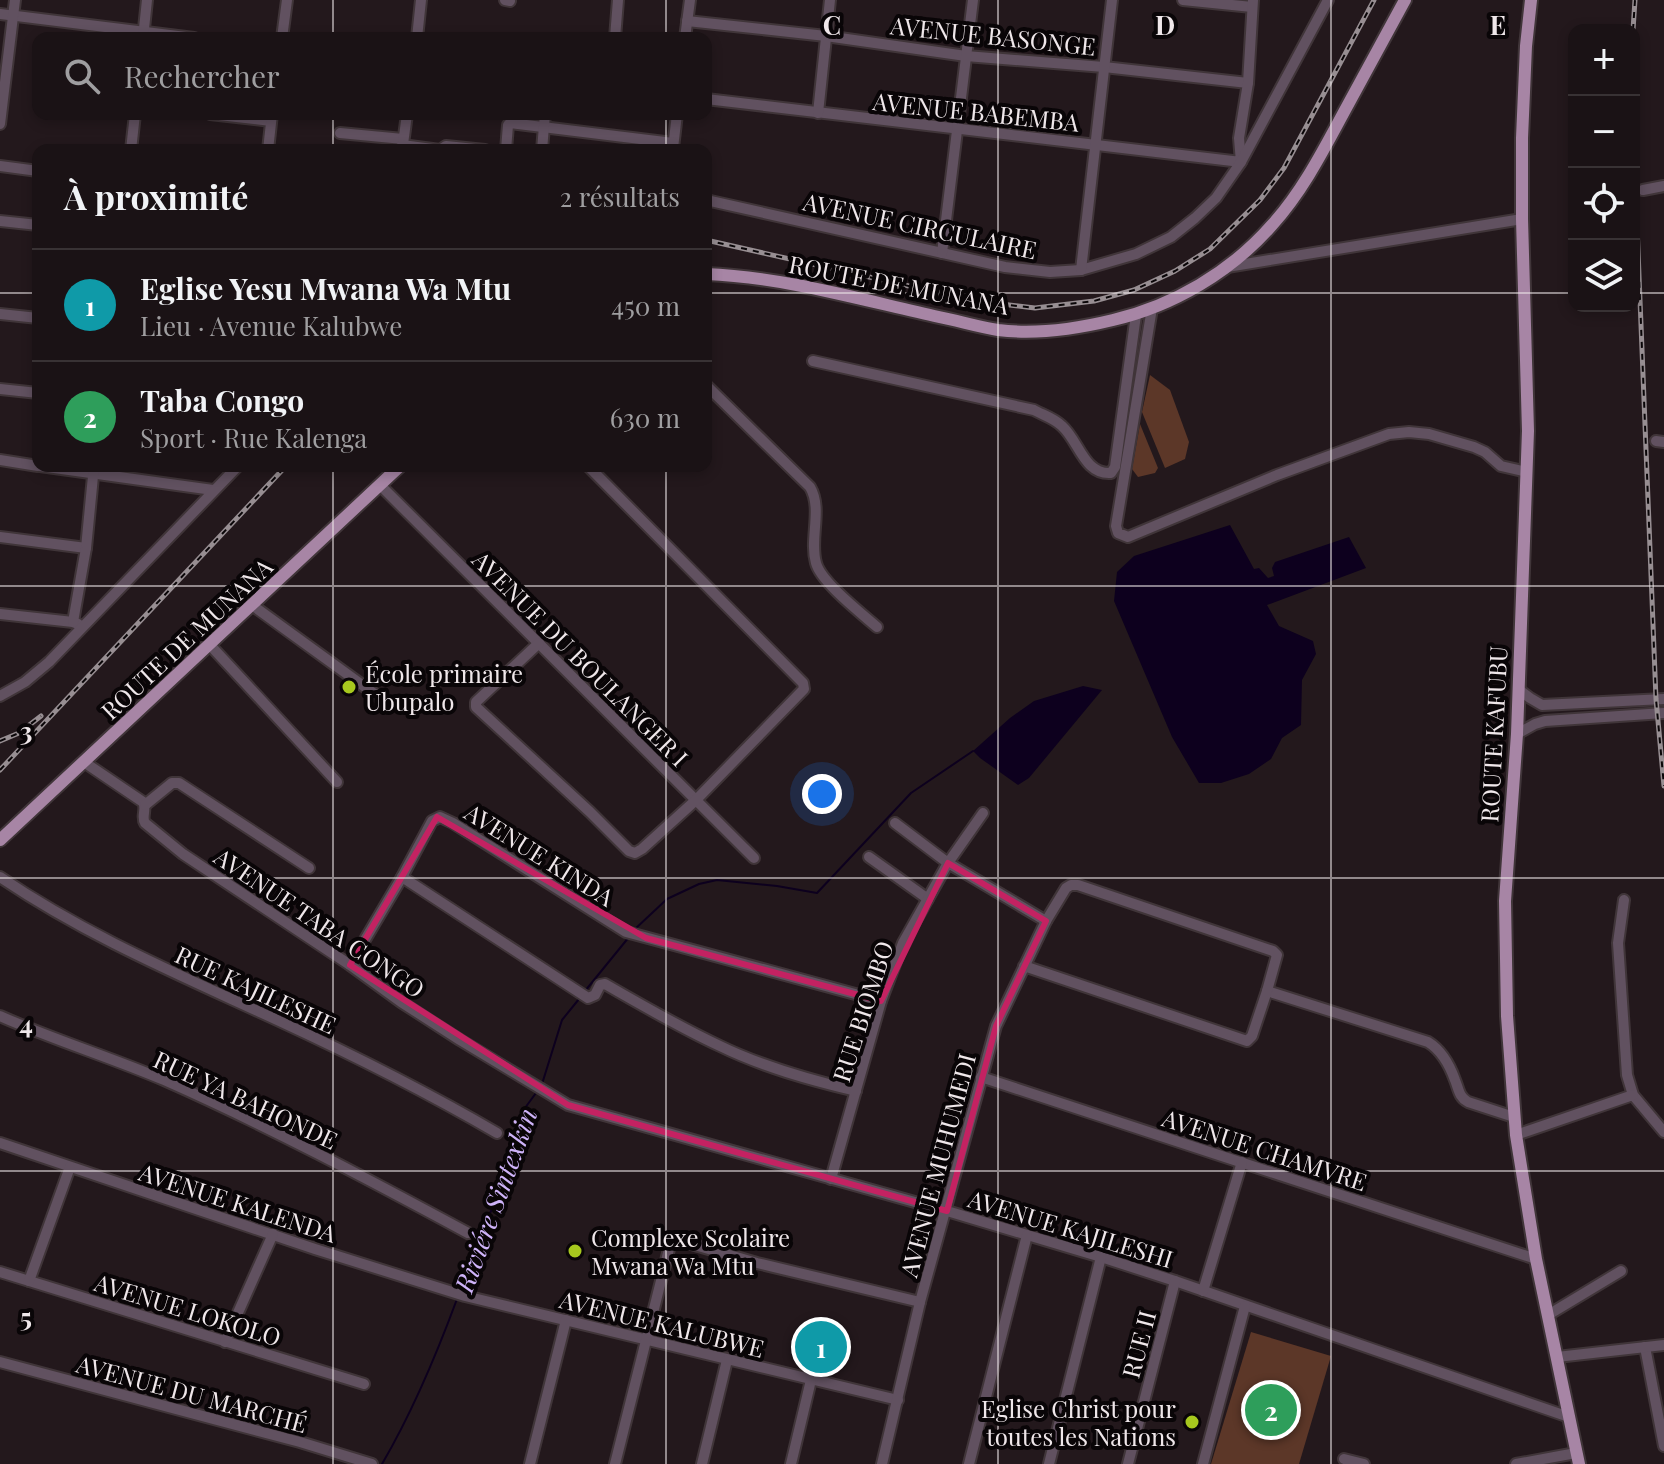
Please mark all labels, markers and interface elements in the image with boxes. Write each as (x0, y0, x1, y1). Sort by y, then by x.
text: C (823, 7, 841, 42)
text: D (1155, 7, 1175, 42)
text: E (1490, 7, 1506, 42)
street label: AVENUE BASONGE (888, 8, 1097, 62)
map controls (1568, 24, 1640, 312)
button: + (1568, 24, 1640, 96)
search box (32, 32, 712, 120)
icon: search (60, 54, 104, 98)
text: Rechercher (124, 56, 280, 96)
street label: AVENUE BABEMBA (870, 84, 1082, 138)
button: − (1568, 96, 1640, 168)
button: locate (1568, 168, 1640, 240)
text: À proximité (64, 173, 248, 219)
text: 2 résultats (560, 179, 680, 214)
street label: AVENUE CIRCULAIRE (799, 184, 1040, 265)
button: layers (1568, 240, 1640, 312)
street label: ROUTE DE MUNANA (786, 247, 1013, 321)
text: Eglise Yesu Mwana Wa Mtu (140, 268, 511, 308)
text: 1 (85, 288, 95, 323)
text: 450 m (611, 288, 680, 323)
text: Lieu · Avenue Kalubwe (140, 308, 402, 343)
text: Taba Congo (140, 380, 304, 420)
text: 2 (83, 400, 97, 435)
text: 630 m (610, 400, 680, 435)
text: Sport · Rue Kalenga (140, 420, 367, 455)
street label: AVENUE DU BOULANGER I (466, 543, 696, 773)
street label: ROUTE DE MUNANA (93, 550, 279, 726)
street label: ROUTE KAFUBU (1472, 645, 1514, 823)
place label: École primaire Ubupalo (365, 657, 523, 717)
marker: École primaire Ubupalo (340, 678, 358, 696)
text: 3 (20, 713, 32, 748)
your location (802, 774, 842, 814)
street label: AVENUE KINDA (458, 795, 621, 913)
street label: AVENUE TABA CONGO (208, 839, 431, 1004)
street label: RUE BIOMBO (824, 936, 900, 1086)
street label: RUE KAJILESHE (171, 938, 341, 1040)
text: 4 (19, 1006, 33, 1041)
street label: RUE YA BAHONDE (149, 1042, 343, 1156)
street label: AVENUE MUHUMEDI (891, 1050, 982, 1281)
street label: AVENUE CHAMVRE (1158, 1101, 1371, 1197)
water label: Riviére Sintexkin (445, 1103, 545, 1298)
street label: AVENUE KALENDA (134, 1155, 342, 1249)
street label: AVENUE KAJILESHI (964, 1181, 1177, 1274)
place label: Complexe Scolaire Mwana Wa Mtu (591, 1221, 790, 1281)
marker: Complexe Scolaire Mwana Wa Mtu (566, 1242, 584, 1260)
street label: AVENUE LOKOLO (90, 1265, 285, 1353)
street label: AVENUE KALUBWE (556, 1282, 767, 1364)
text: 5 (20, 1299, 32, 1334)
street label: RUE II (1114, 1307, 1162, 1381)
pin: 1 (795, 1317, 847, 1377)
street label: AVENUE DU MARCHÉ (72, 1347, 311, 1439)
pin: 2 (1245, 1380, 1297, 1440)
place label: Eglise Christ pour toutes les Nations (981, 1392, 1176, 1452)
marker: Eglise Christ pour toutes les Nations (1183, 1413, 1201, 1431)

